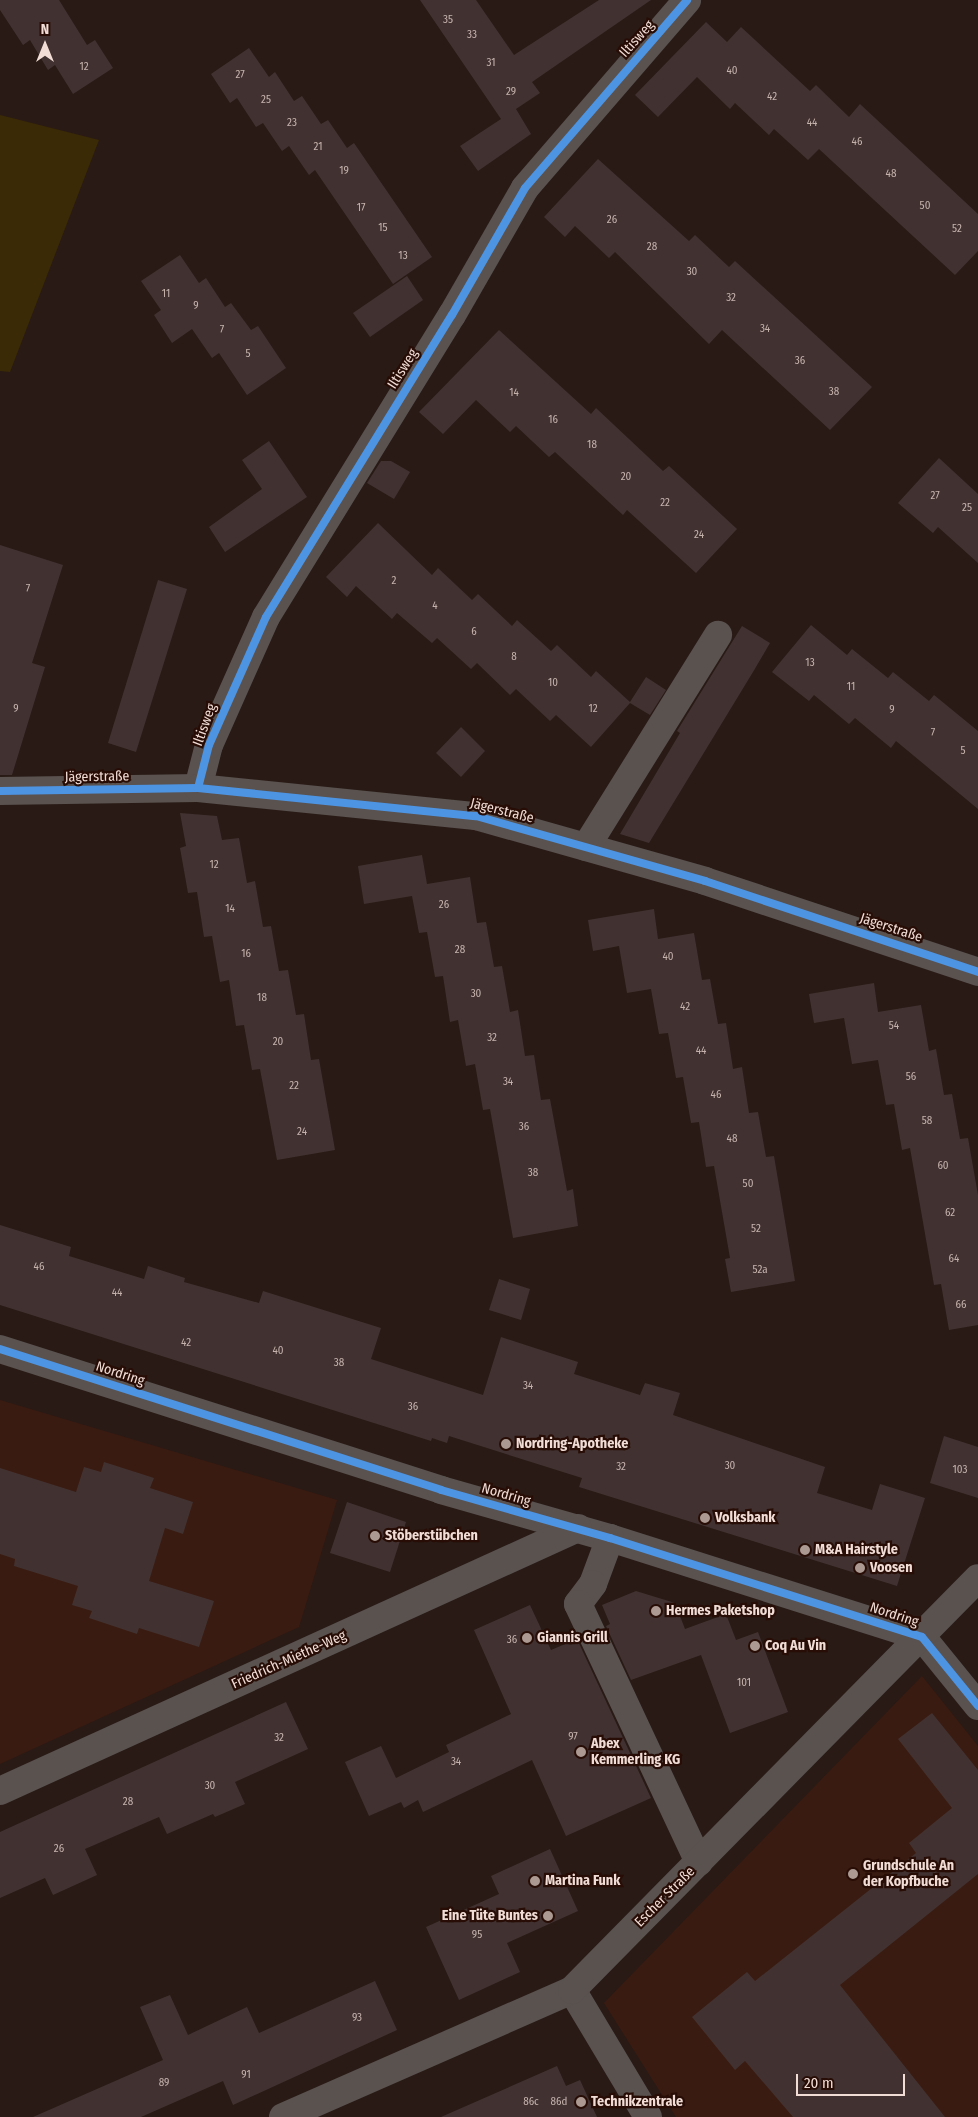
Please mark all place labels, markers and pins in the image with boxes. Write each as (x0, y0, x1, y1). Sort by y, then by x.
place label: Nordring-Apotheke (516, 1436, 628, 1452)
marker: Nordring-Apotheke (500, 1438, 512, 1450)
place label: Volksbank (715, 1510, 775, 1526)
marker: Volksbank (699, 1512, 711, 1524)
place label: Stöberstübchen (385, 1528, 478, 1544)
marker: Stöberstübchen (369, 1530, 381, 1542)
place label: M&A Hairstyle (815, 1542, 898, 1558)
marker: M&A Hairstyle (799, 1544, 811, 1556)
place label: Voosen (870, 1560, 913, 1576)
marker: Voosen (854, 1562, 866, 1574)
place label: Hermes Paketshop (666, 1603, 775, 1619)
marker: Hermes Paketshop (650, 1605, 662, 1617)
place label: Giannis Grill (537, 1630, 608, 1646)
marker: Giannis Grill (521, 1632, 533, 1644)
place label: Coq Au Vin (765, 1638, 826, 1654)
marker: Coq Au Vin (749, 1640, 761, 1652)
place label: Abex Kemmerling KG (591, 1736, 680, 1768)
marker: Abex Kemmerling KG (575, 1746, 587, 1758)
place label: Grundschule An der Kopfbuche (863, 1858, 954, 1890)
marker: Grundschule An der Kopfbuche (847, 1868, 859, 1880)
place label: Martina Funk (545, 1873, 620, 1889)
marker: Martina Funk (529, 1875, 541, 1887)
place label: Eine Tüte Buntes (442, 1908, 538, 1924)
marker: Eine Tüte Buntes (542, 1910, 554, 1922)
place label: Technikzentrale (591, 2094, 683, 2110)
marker: Technikzentrale (575, 2096, 587, 2108)

